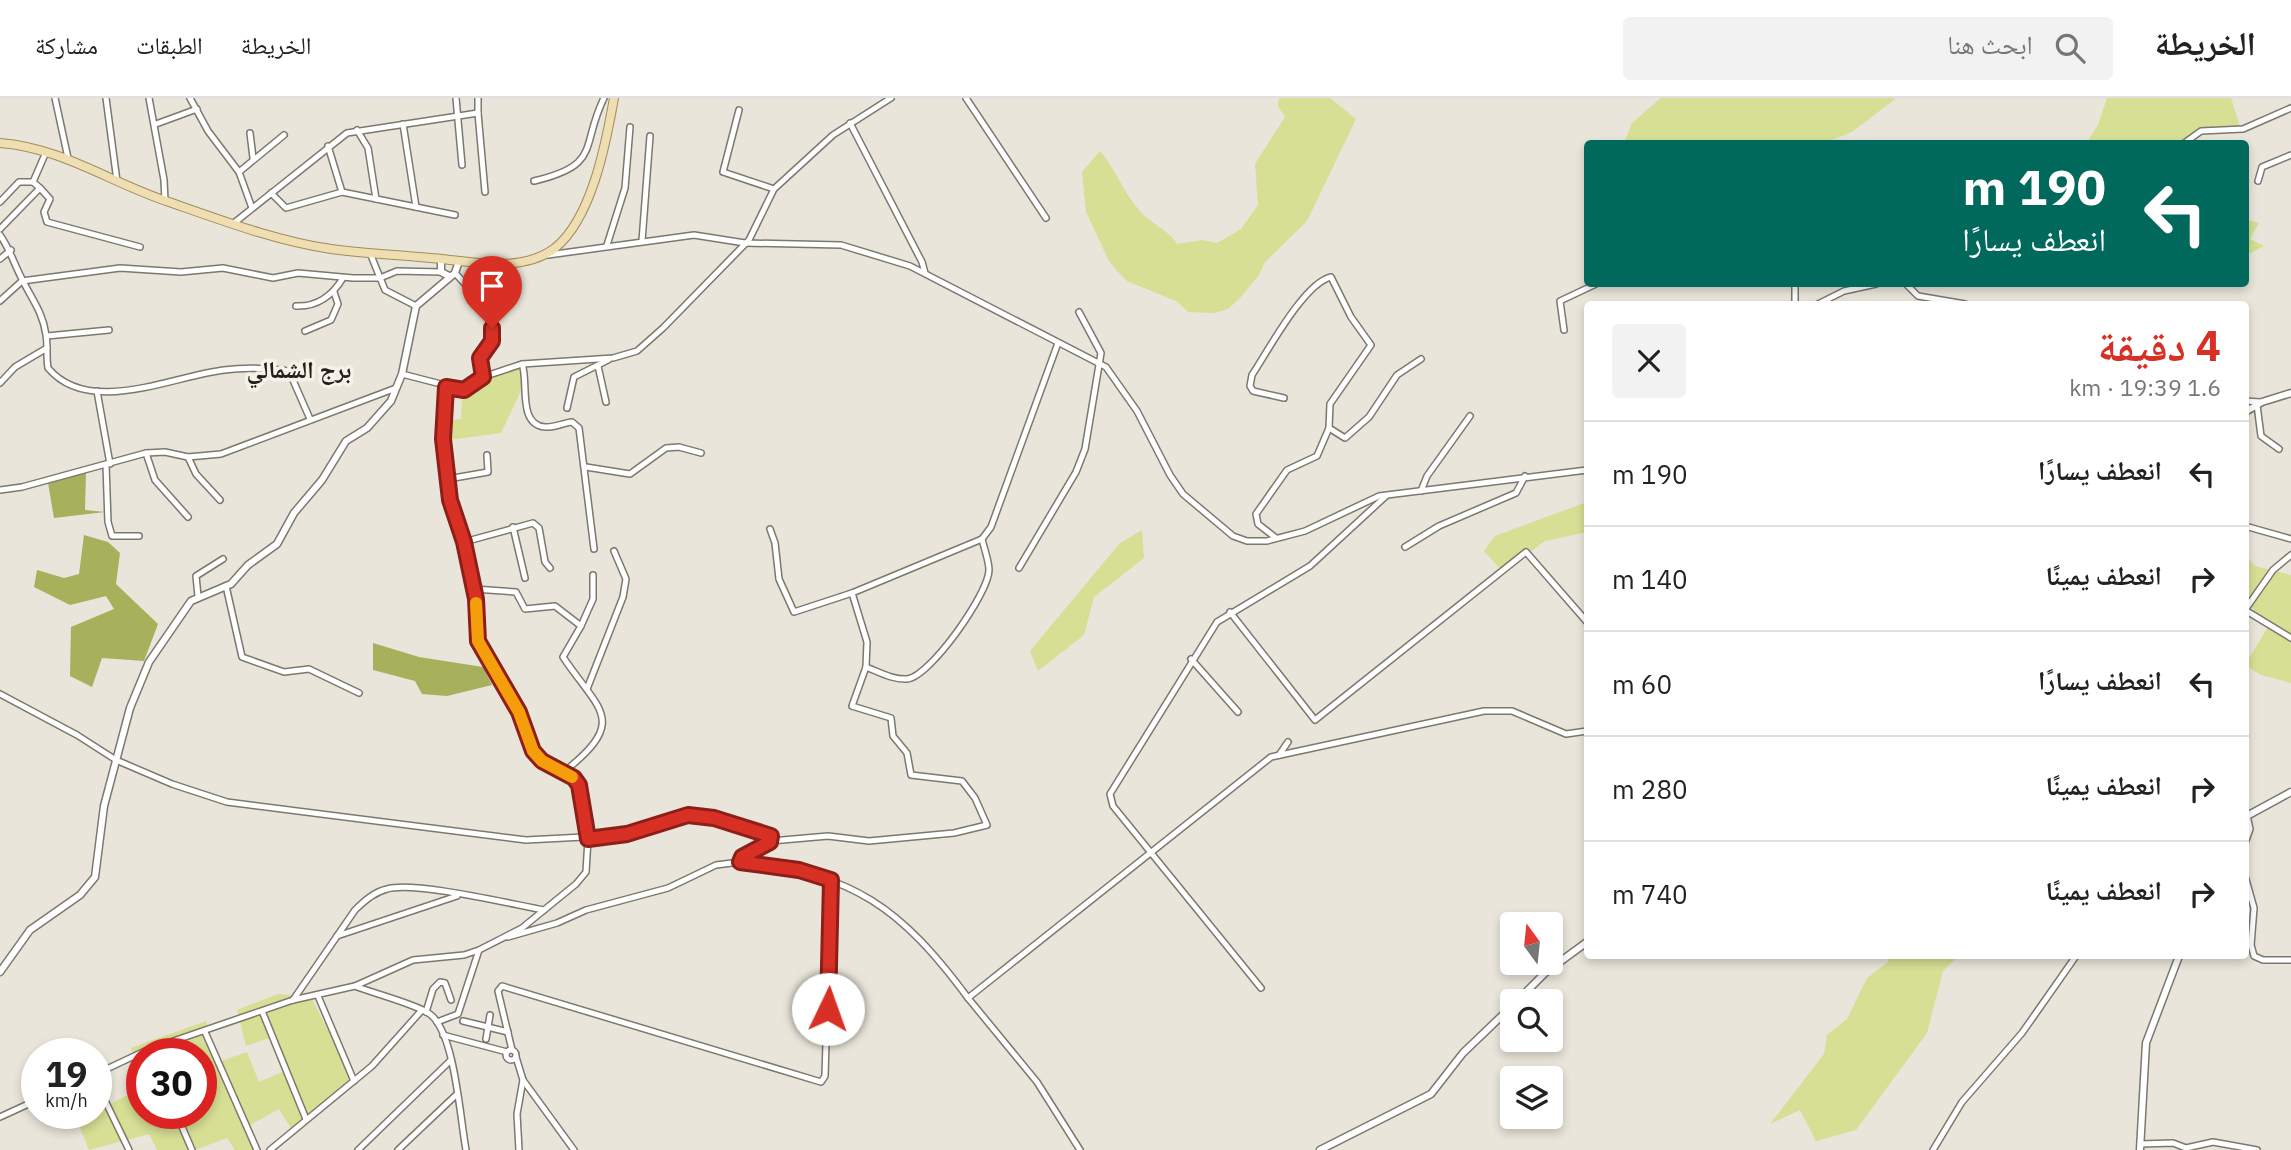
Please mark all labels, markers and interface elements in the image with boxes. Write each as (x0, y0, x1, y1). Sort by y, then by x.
search box (1623, 17, 2113, 80)
text: الخريطة (2155, 21, 2256, 64)
text: ابحث هنا (1947, 27, 2033, 61)
text: مشاركة (35, 29, 98, 61)
text: الطبقات (136, 29, 203, 61)
text: الخريطة (241, 29, 311, 61)
icon: search (2051, 29, 2089, 67)
text: 190 m (1962, 155, 2106, 218)
icon: left (2130, 168, 2221, 259)
text: انعطف يسارًا (1962, 218, 2106, 260)
pin (462, 256, 522, 328)
icon: arrive (473, 267, 511, 305)
text: 4 دقيقة (2098, 318, 2221, 373)
button: close (1612, 324, 1686, 398)
district label: برج الشمالي (247, 353, 351, 389)
text: 1.6 km · 19:39 (2069, 372, 2221, 402)
text: انعطف يسارًا (2038, 453, 2162, 487)
icon: left (2183, 455, 2221, 493)
text: 190 m (1612, 457, 1688, 491)
text: انعطف يمينًا (2046, 558, 2162, 592)
icon: right (2183, 560, 2221, 598)
text: 140 m (1612, 562, 1688, 596)
text: انعطف يسارًا (2038, 663, 2162, 697)
icon: left (2183, 665, 2221, 703)
text: 60 m (1612, 667, 1672, 701)
text: انعطف يمينًا (2046, 768, 2162, 802)
icon: right (2183, 770, 2221, 808)
text: 280 m (1612, 772, 1688, 806)
text: انعطف يمينًا (2046, 873, 2162, 907)
icon: right (2183, 875, 2221, 913)
text: 740 m (1612, 877, 1688, 911)
north arrow (1500, 912, 1563, 975)
map controls (1500, 912, 1563, 1129)
position arrow (791, 972, 865, 1046)
button: search (1500, 989, 1563, 1052)
speed limit sign: 30 (126, 1038, 217, 1129)
text: 19 (45, 1051, 88, 1097)
button: layers (1500, 1066, 1563, 1129)
text: km/h (45, 1089, 88, 1112)

